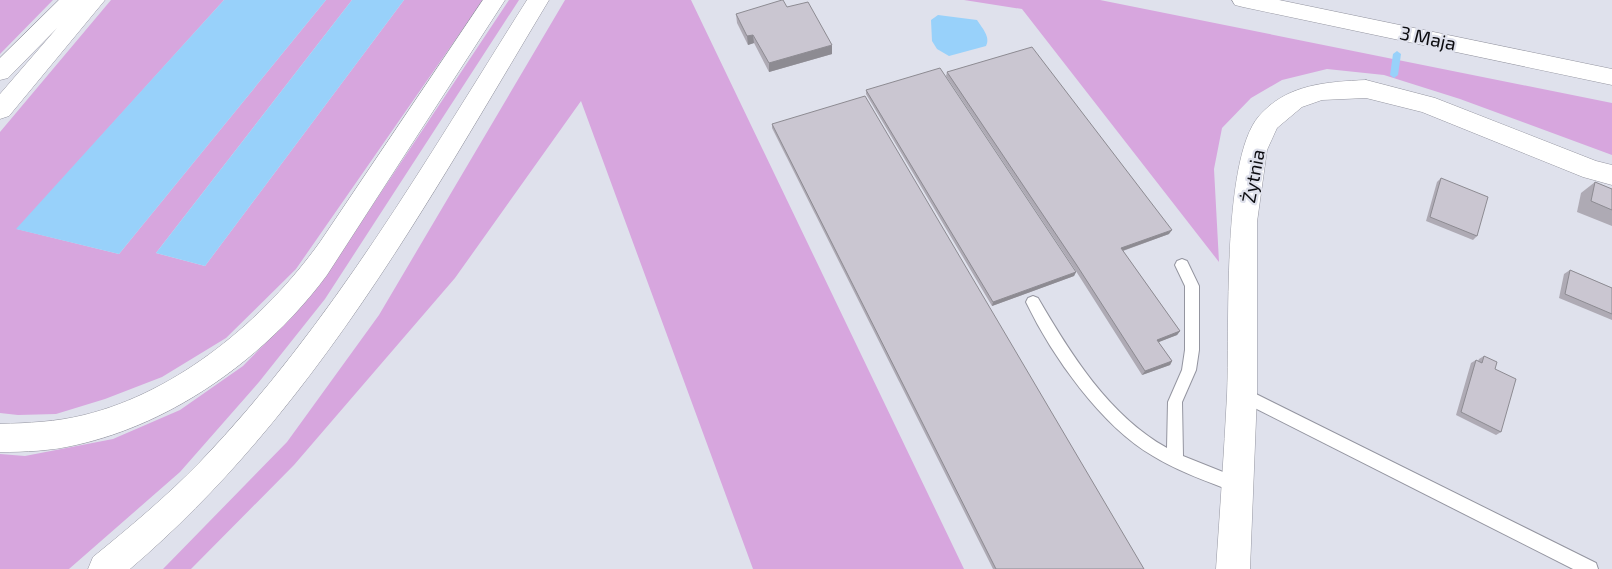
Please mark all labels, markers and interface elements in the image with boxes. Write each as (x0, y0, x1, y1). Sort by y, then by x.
street label: 3 Maja (1398, 20, 1458, 55)
street label: Żytnia (1236, 147, 1269, 205)

